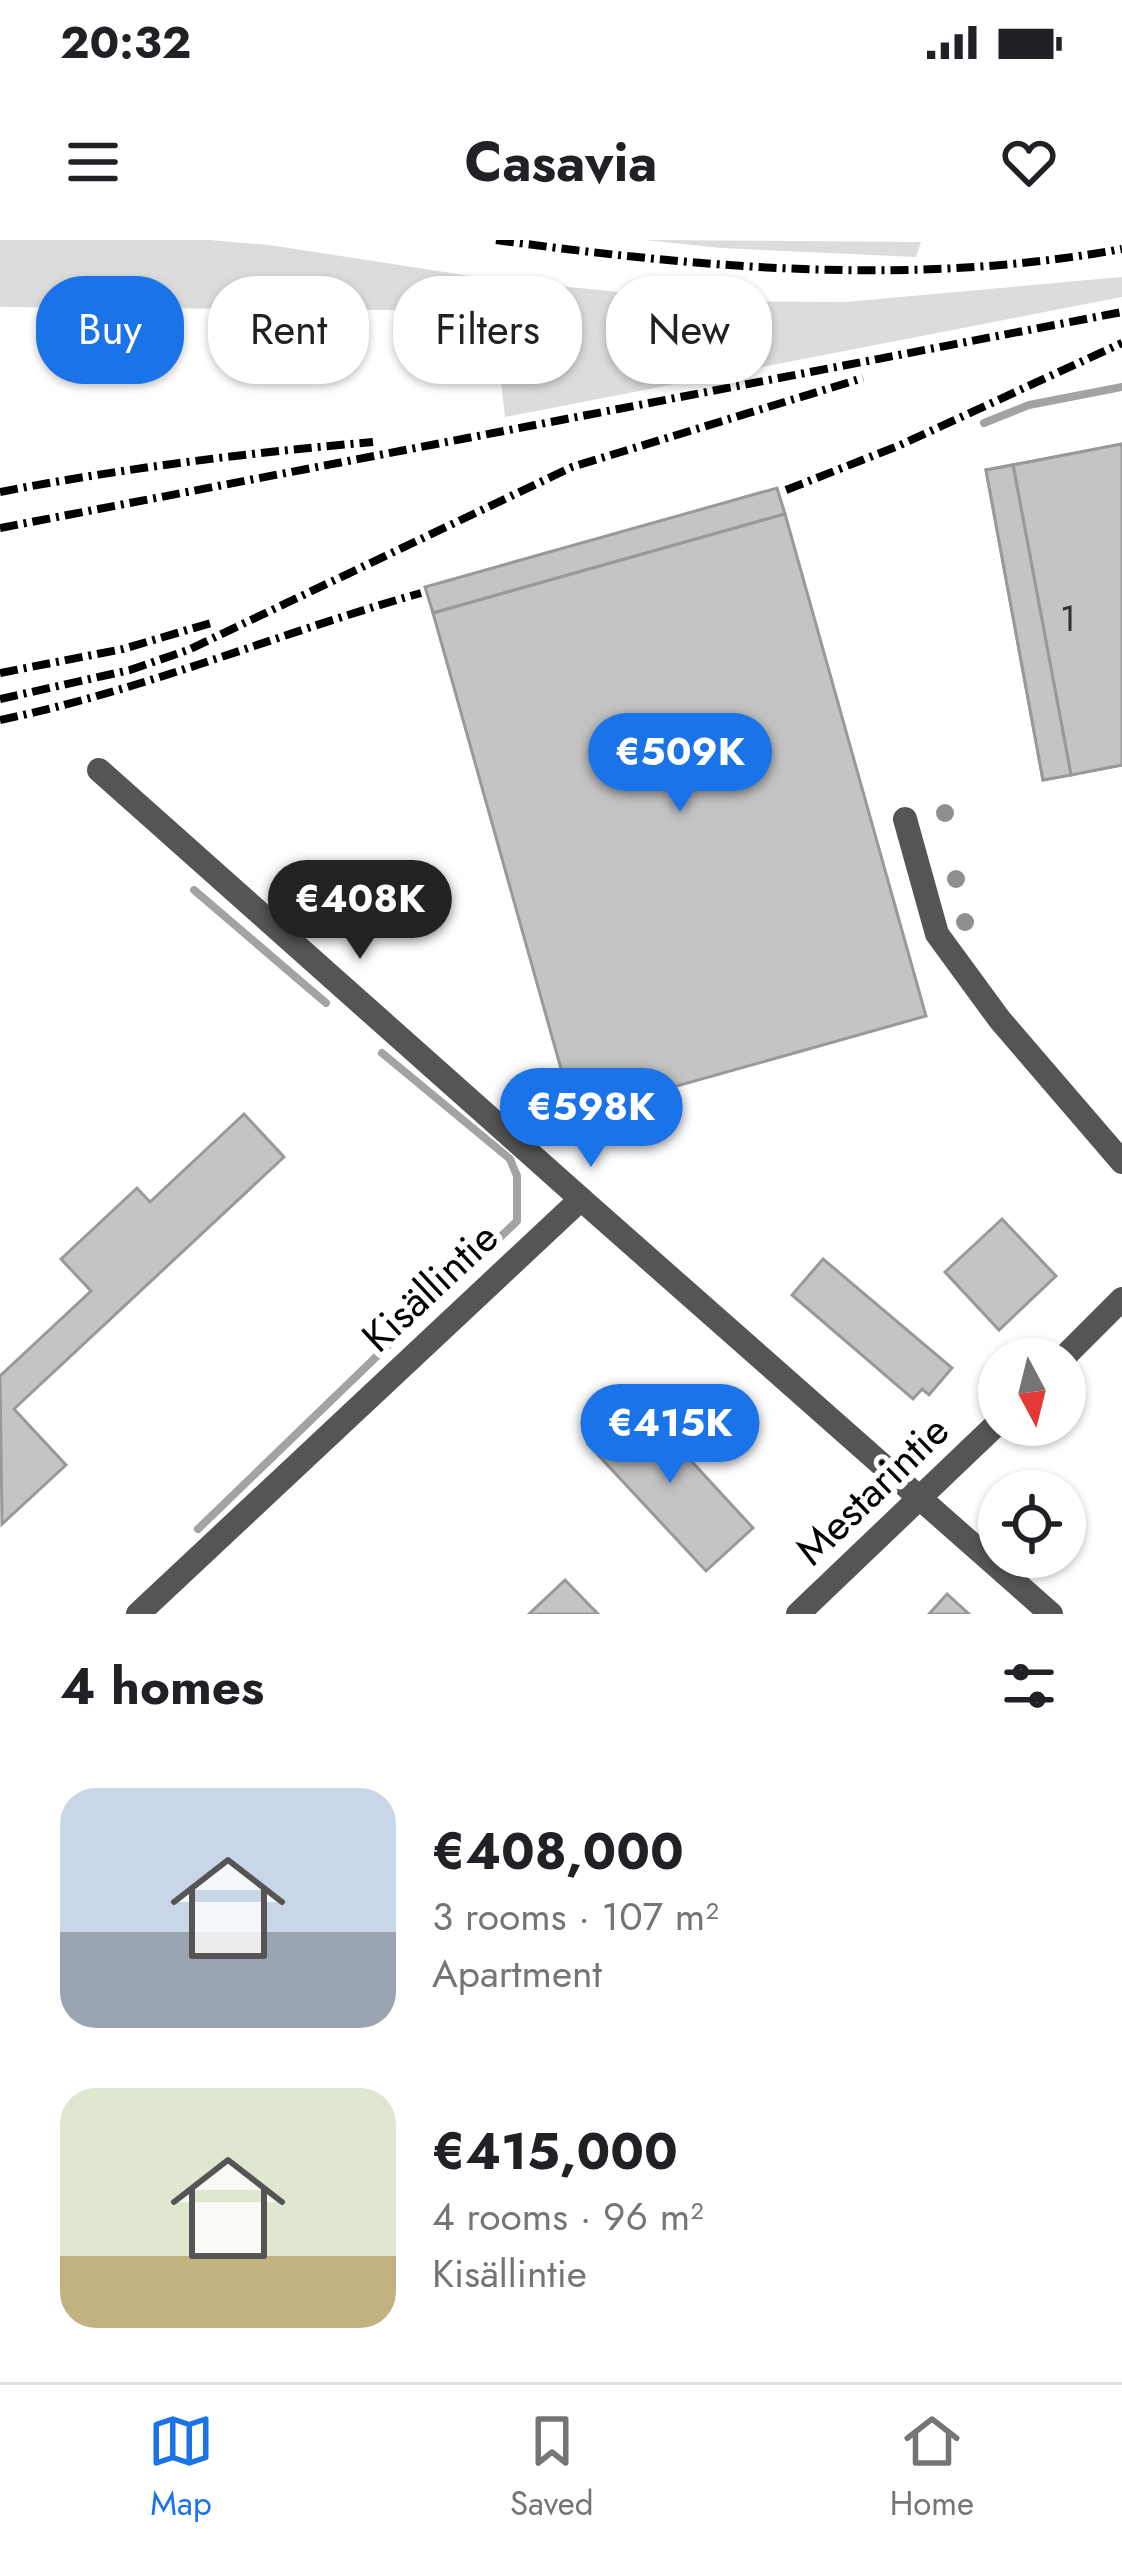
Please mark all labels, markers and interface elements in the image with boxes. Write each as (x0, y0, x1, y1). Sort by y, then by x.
text: 20:32 (60, 10, 191, 75)
text: Casavia (465, 123, 657, 201)
icon: menu (60, 129, 126, 195)
icon: heart (996, 129, 1062, 195)
chip: Buy (36, 276, 184, 384)
chip: Rent (208, 276, 369, 384)
chip: Filters (393, 276, 582, 384)
chip: New (606, 276, 772, 384)
house number: 1 (1060, 592, 1076, 644)
pin: €509K (596, 713, 764, 815)
text: €509K (615, 723, 745, 780)
pin: €408K (276, 860, 444, 962)
text: €408K (295, 870, 425, 927)
pin: €598K (507, 1068, 675, 1170)
text: €598K (527, 1078, 655, 1135)
street label: Kisällintie (348, 1208, 512, 1366)
north arrow (978, 1338, 1086, 1446)
map controls (978, 1338, 1086, 1578)
pin: €415K (586, 1384, 754, 1486)
text: €415K (607, 1394, 733, 1451)
street label: Mestarintie (781, 1401, 963, 1579)
button: locate (978, 1470, 1086, 1578)
text: 4 homes (60, 1649, 264, 1723)
icon: filters (996, 1653, 1062, 1719)
text: €408,000 (432, 1814, 684, 1888)
icon: home (156, 1836, 300, 1980)
text: 3 rooms · 107 m² (432, 1888, 719, 1945)
text: Apartment (432, 1945, 602, 2002)
text: €415,000 (432, 2114, 678, 2188)
icon: home (156, 2136, 300, 2280)
text: 4 rooms · 96 m² (432, 2188, 704, 2245)
text: Kisällintie (432, 2245, 587, 2302)
tab: Map (148, 2408, 214, 2527)
tab: Saved (510, 2408, 594, 2527)
tab: Home (890, 2408, 974, 2527)

